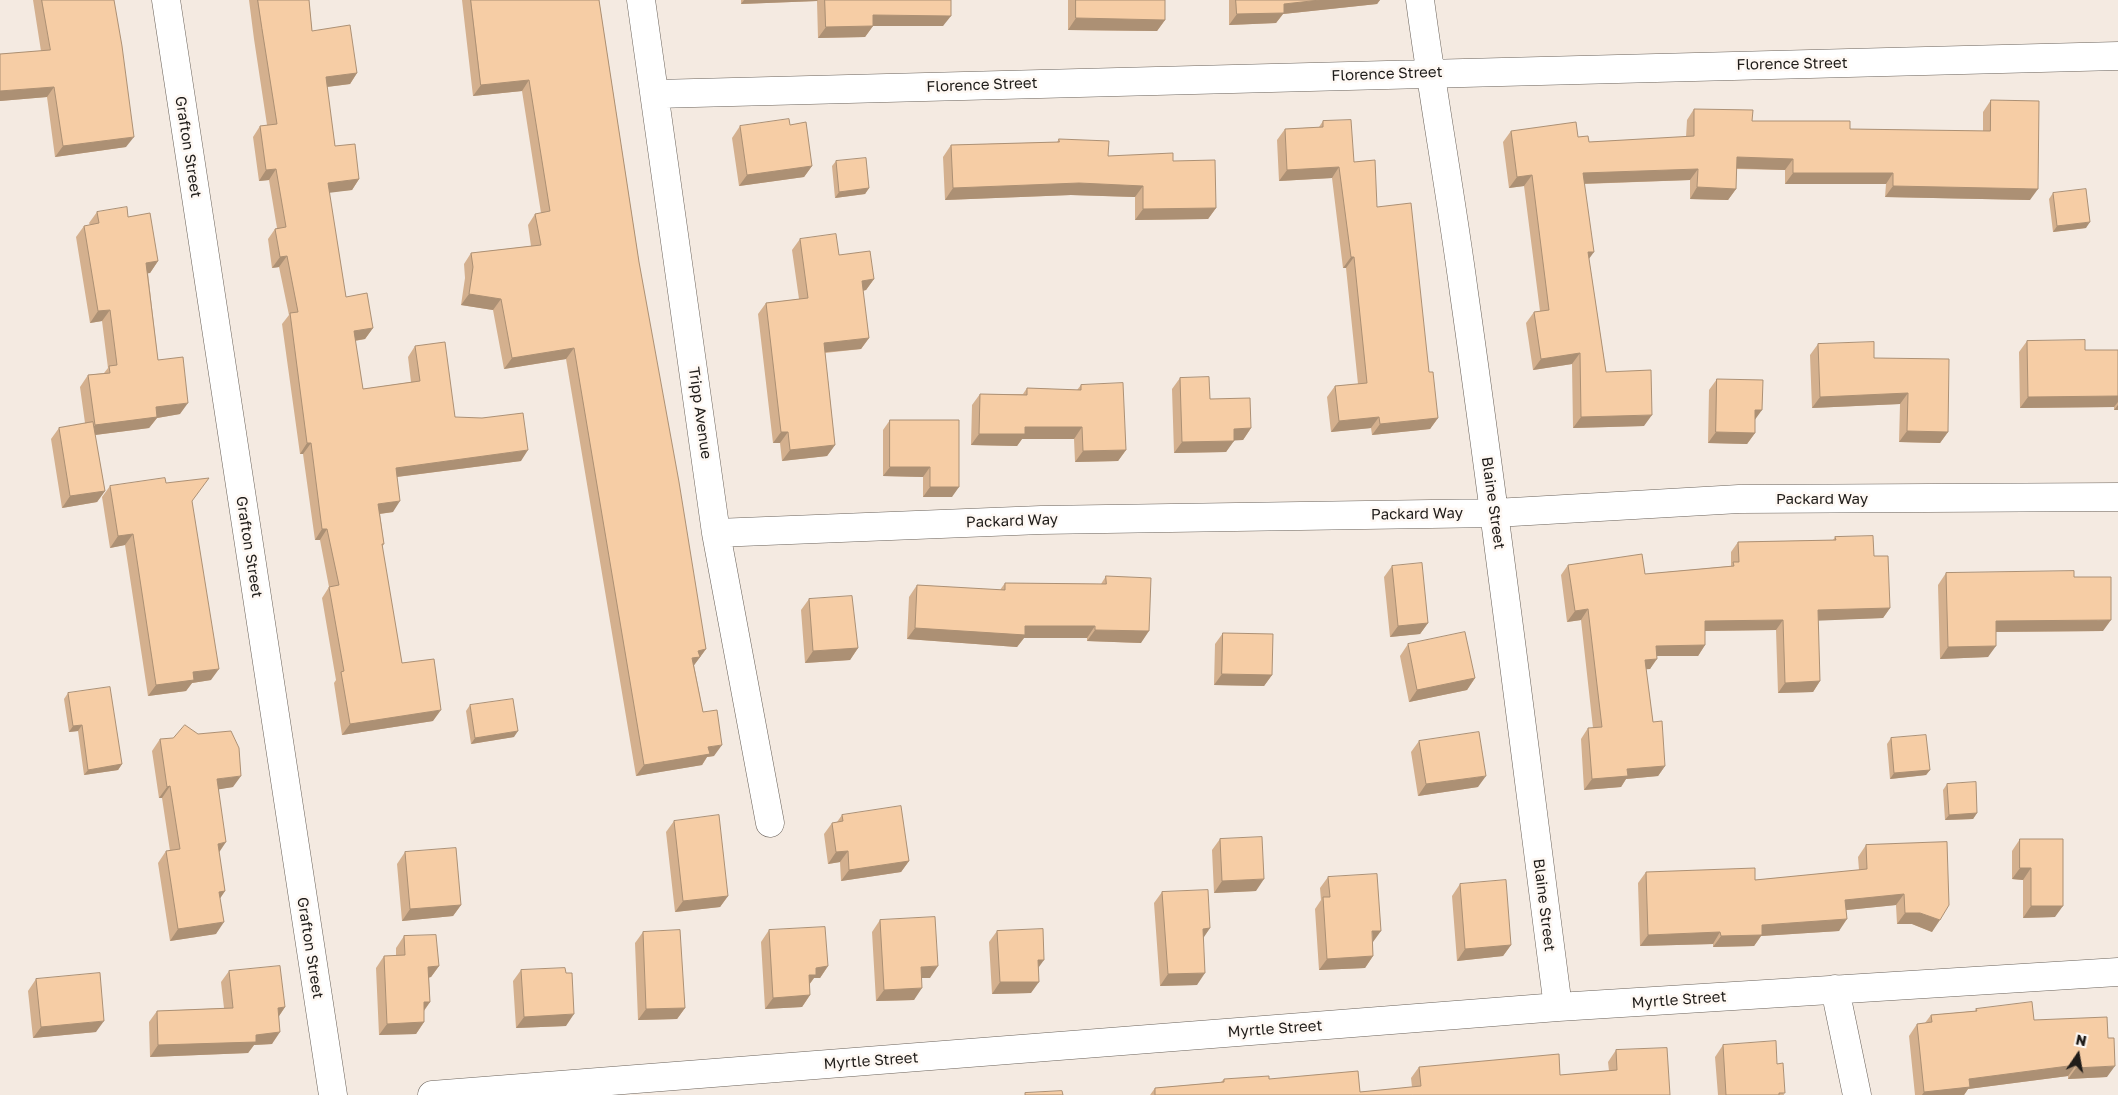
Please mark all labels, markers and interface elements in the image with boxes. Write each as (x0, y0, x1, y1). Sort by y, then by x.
street label: Florence Street (1736, 54, 1848, 74)
street label: Florence Street (1331, 63, 1443, 85)
street label: Florence Street (926, 74, 1038, 96)
street label: Grafton Street (171, 95, 205, 199)
street label: Tripp Avenue (685, 366, 715, 460)
street label: Blaine Street (1478, 455, 1508, 551)
street label: Packard Way (1776, 490, 1868, 508)
street label: Grafton Street (232, 495, 266, 599)
street label: Packard Way (1371, 504, 1463, 524)
street label: Packard Way (966, 510, 1058, 532)
street label: Blaine Street (1529, 858, 1559, 952)
street label: Grafton Street (293, 896, 327, 1000)
street label: Myrtle Street (1631, 988, 1727, 1012)
street label: Myrtle Street (1227, 1017, 1323, 1041)
north arrow (2053, 1030, 2103, 1080)
text: N (2074, 1030, 2088, 1049)
street label: Myrtle Street (823, 1049, 919, 1073)

